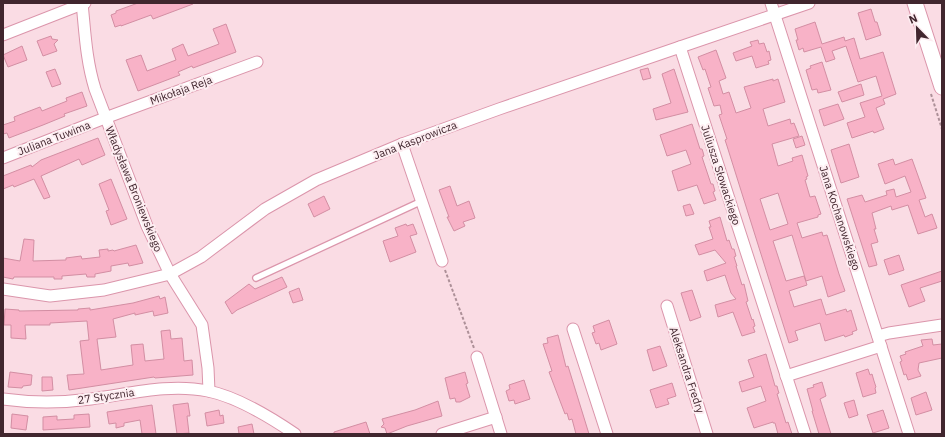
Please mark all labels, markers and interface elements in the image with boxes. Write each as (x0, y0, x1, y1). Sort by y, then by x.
north arrow (897, 8, 937, 48)
text: N (907, 11, 920, 27)
street label: Mikołaja Reja (148, 72, 214, 108)
street label: Juliana Tuwima (16, 118, 93, 158)
street label: Jana Kasprowicza (371, 118, 459, 162)
street label: Juliusza Słowackiego (698, 123, 744, 227)
street label: Władysława Broniewskiego (102, 124, 166, 254)
street label: Jana Kochanowskiego (816, 164, 864, 272)
street label: Aleksandra Fredry (666, 325, 708, 415)
street label: 27 Stycznia (77, 385, 135, 407)

